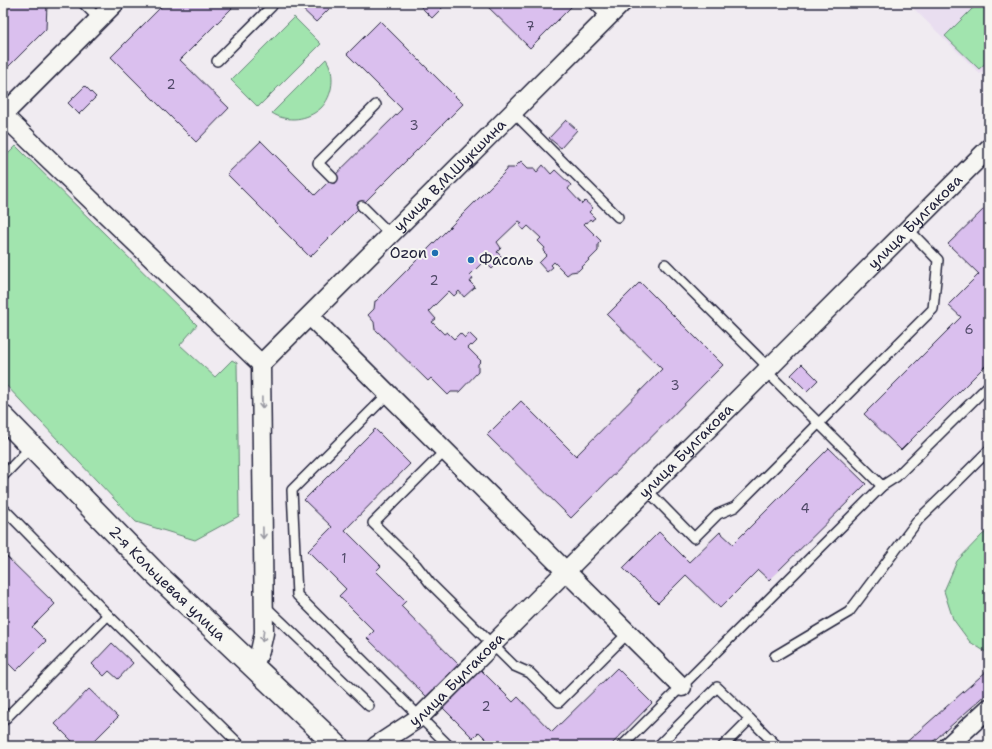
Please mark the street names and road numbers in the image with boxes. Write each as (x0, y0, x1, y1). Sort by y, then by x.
street label: улица В.М.Шукшина (389, 114, 511, 236)
street label: улица Булгакова (864, 170, 967, 273)
street label: улица Булгакова (634, 399, 738, 503)
street label: 2-я Кольцевая улица (104, 522, 231, 646)
street label: улица Булгакова (405, 628, 509, 731)

